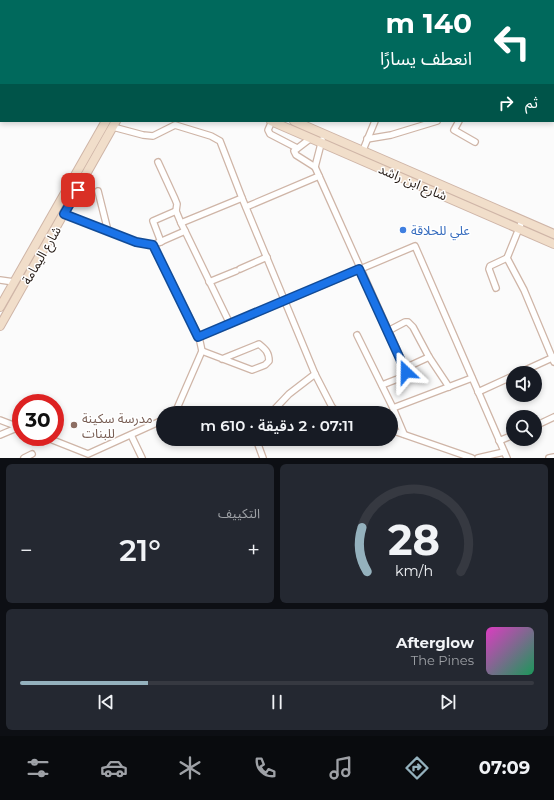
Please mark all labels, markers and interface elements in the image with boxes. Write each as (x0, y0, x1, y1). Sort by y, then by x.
text: 140 m (385, 6, 472, 40)
icon: left (486, 16, 538, 68)
text: انعطف يسارًا (380, 48, 472, 70)
icon: right (495, 92, 517, 114)
text: ثم (525, 93, 538, 112)
street label: شارع ابن راشد (375, 160, 450, 206)
pin (61, 173, 95, 207)
icon: arrive (67, 179, 89, 201)
place label: علي للحلاقة (411, 222, 470, 241)
street label: شارع اليمامة (18, 223, 67, 288)
marker: علي للحلاقة (398, 225, 408, 235)
position arrow (385, 351, 427, 393)
map controls (506, 366, 542, 446)
button: sound (506, 366, 542, 402)
speed limit sign: 30 (12, 394, 64, 446)
place label: مدرسة سكينة للبنات (82, 410, 153, 441)
button: search (506, 410, 542, 446)
text: 07:11 · 2 دقيقة · 610 m (200, 416, 354, 435)
marker: مدرسة سكينة للبنات (69, 420, 79, 430)
text: التكييف (218, 505, 260, 521)
text: 28 (388, 514, 440, 564)
text: 21° (119, 532, 161, 569)
text: − (20, 537, 33, 564)
text: + (247, 537, 260, 564)
text: km/h (395, 561, 433, 579)
text: Afterglow (396, 633, 474, 652)
text: The Pines (411, 652, 474, 668)
icon: previous (95, 691, 117, 713)
icon: pause (266, 691, 288, 713)
icon: next (437, 691, 459, 713)
icon: filters (24, 754, 52, 782)
icon: car (100, 754, 128, 782)
icon: climate (176, 754, 204, 782)
icon: phone (251, 754, 279, 782)
icon: music (327, 754, 355, 782)
icon: directions (403, 754, 431, 782)
text: 07:09 (479, 757, 530, 779)

